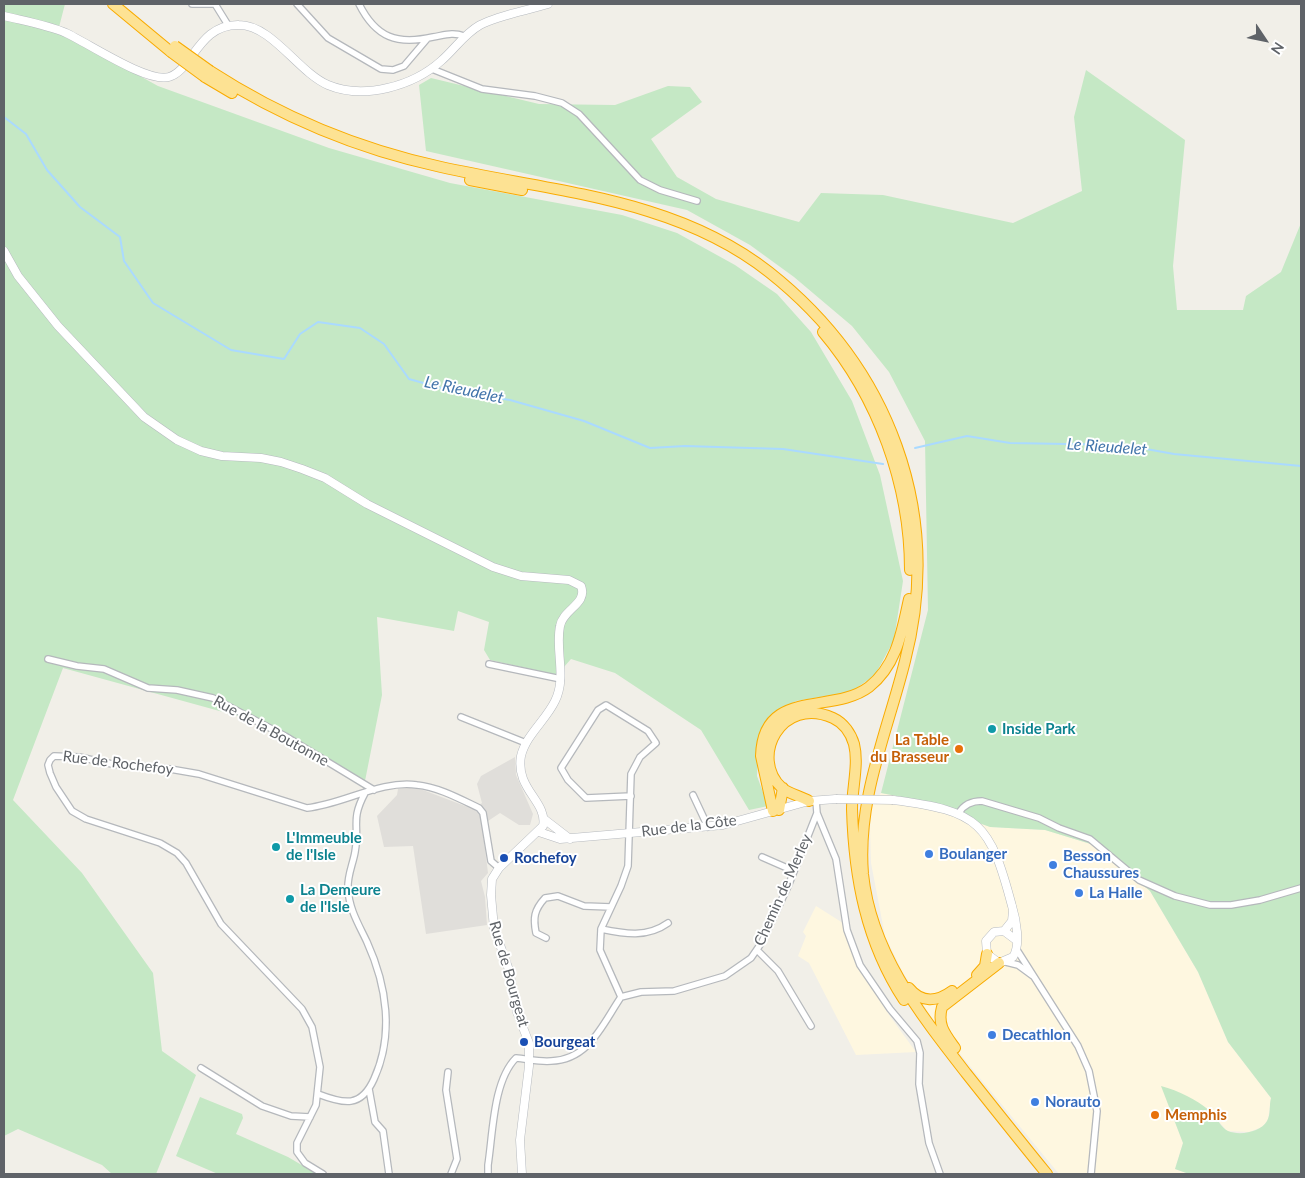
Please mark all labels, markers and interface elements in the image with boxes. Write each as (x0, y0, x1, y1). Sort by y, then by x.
north arrow (1240, 15, 1290, 65)
text: N (1268, 39, 1288, 58)
water label: Le Rieudelet (423, 372, 505, 408)
water label: Le Rieudelet (1066, 435, 1148, 459)
street label: Rue de la Boutonne (210, 692, 332, 770)
place label: Inside Park (1002, 720, 1076, 738)
marker: Inside Park (986, 723, 998, 735)
place label: La Table du Brasseur (870, 731, 949, 766)
marker: La Table du Brasseur (953, 743, 965, 755)
street label: Rue de Rochefoy (62, 747, 174, 779)
street label: Rue de la Côte (640, 811, 738, 841)
place label: L'Immeuble de l'Isle (286, 829, 362, 864)
street label: Chemin de Merley (750, 831, 816, 949)
marker: L'Immeuble de l'Isle (270, 841, 282, 853)
place label: Boulanger (939, 845, 1007, 863)
place label: Besson Chaussures (1063, 847, 1139, 882)
marker: Boulanger (923, 848, 935, 860)
place label: Rochefoy (514, 849, 577, 867)
marker: Rochefoy (498, 852, 510, 864)
marker: Besson Chaussures (1047, 859, 1059, 871)
place label: La Demeure de l'Isle (300, 881, 381, 916)
place label: La Halle (1089, 884, 1142, 902)
marker: La Halle (1073, 887, 1085, 899)
marker: La Demeure de l'Isle (284, 893, 296, 905)
street label: Rue de Bourgeat (485, 919, 533, 1029)
place label: Decathlon (1002, 1026, 1071, 1044)
marker: Decathlon (986, 1029, 998, 1041)
place label: Bourgeat (534, 1033, 595, 1051)
marker: Bourgeat (518, 1036, 530, 1048)
place label: Norauto (1045, 1093, 1101, 1111)
marker: Norauto (1029, 1096, 1041, 1108)
place label: Memphis (1165, 1106, 1227, 1124)
marker: Memphis (1149, 1109, 1161, 1121)

